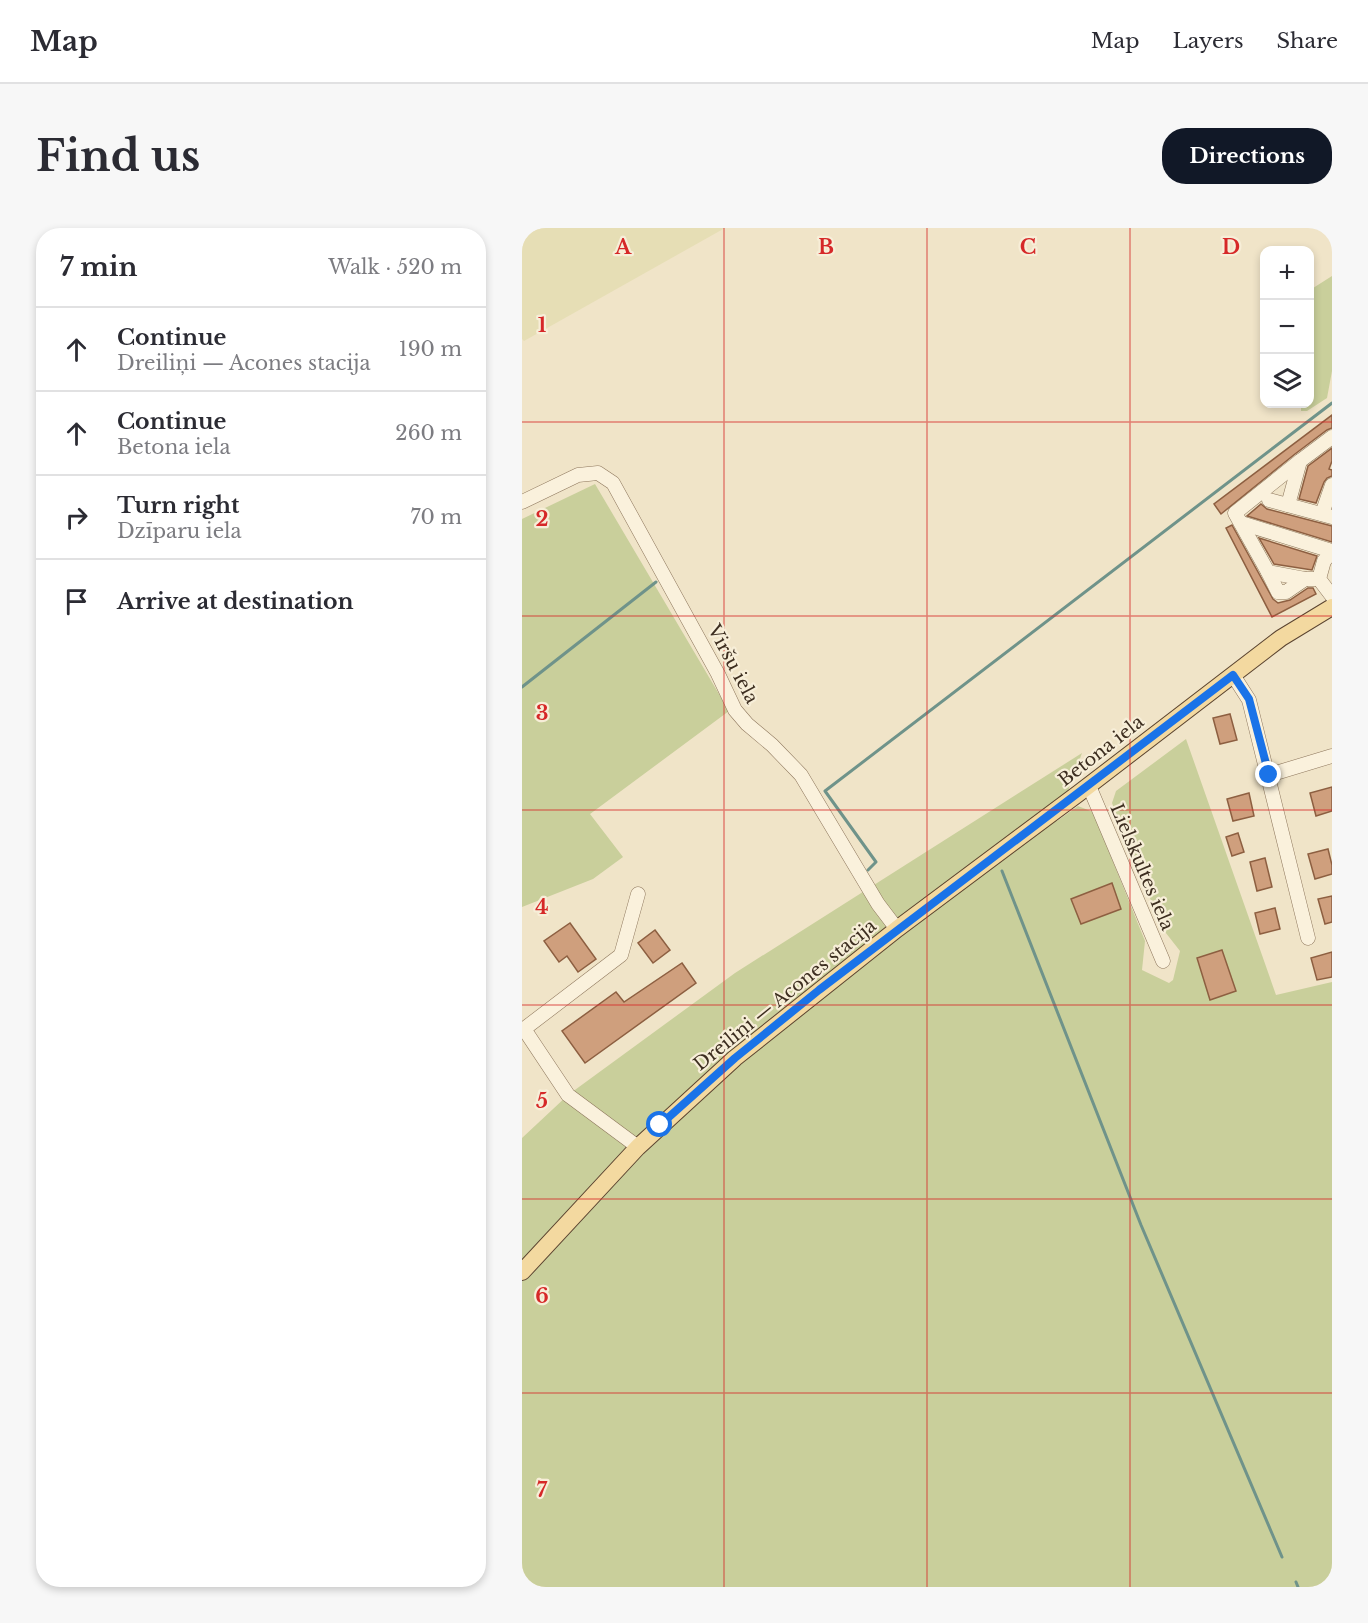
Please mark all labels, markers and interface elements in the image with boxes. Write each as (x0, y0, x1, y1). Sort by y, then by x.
text: Map (30, 24, 98, 59)
text: Map (1091, 28, 1140, 54)
text: Layers (1173, 28, 1244, 54)
text: Share (1277, 28, 1338, 54)
button: Directions (1162, 128, 1332, 184)
text: Find us (36, 130, 200, 182)
text: A (614, 235, 632, 259)
text: B (818, 235, 834, 259)
text: C (1020, 235, 1036, 259)
text: D (1222, 235, 1240, 259)
map controls (1260, 246, 1314, 408)
button: + (1260, 246, 1314, 300)
text: 7 min (60, 251, 137, 283)
text: Walk · 520 m (328, 255, 462, 279)
button: − (1260, 300, 1314, 354)
text: 1 (538, 313, 547, 337)
text: Continue (117, 324, 226, 351)
icon: ahead (60, 333, 93, 366)
text: 190 m (399, 337, 462, 361)
text: Dreiliņi — Acones stacija (117, 351, 371, 375)
button: layers (1260, 354, 1314, 408)
text: Continue (117, 408, 226, 435)
icon: ahead (60, 417, 93, 450)
text: 260 m (395, 421, 462, 445)
text: Betona iela (117, 435, 231, 459)
text: Turn right (117, 492, 239, 519)
icon: right (60, 501, 93, 534)
text: 70 m (410, 505, 462, 529)
text: 2 (535, 507, 549, 531)
text: Dzīparu iela (117, 519, 242, 543)
icon: arrive (60, 585, 93, 618)
text: Arrive at destination (117, 588, 354, 615)
street label: Viršu iela (703, 620, 763, 707)
text: 3 (536, 701, 548, 725)
street label: Betona iela (1054, 711, 1148, 791)
route end (1255, 761, 1281, 787)
street label: Lielskultes iela (1105, 800, 1179, 934)
text: 4 (535, 895, 549, 919)
street label: Dreiliņi — Acones stacija (689, 915, 881, 1075)
text: 5 (536, 1089, 548, 1113)
route start (646, 1111, 672, 1137)
text: 6 (535, 1284, 549, 1308)
text: 7 (537, 1478, 548, 1502)

